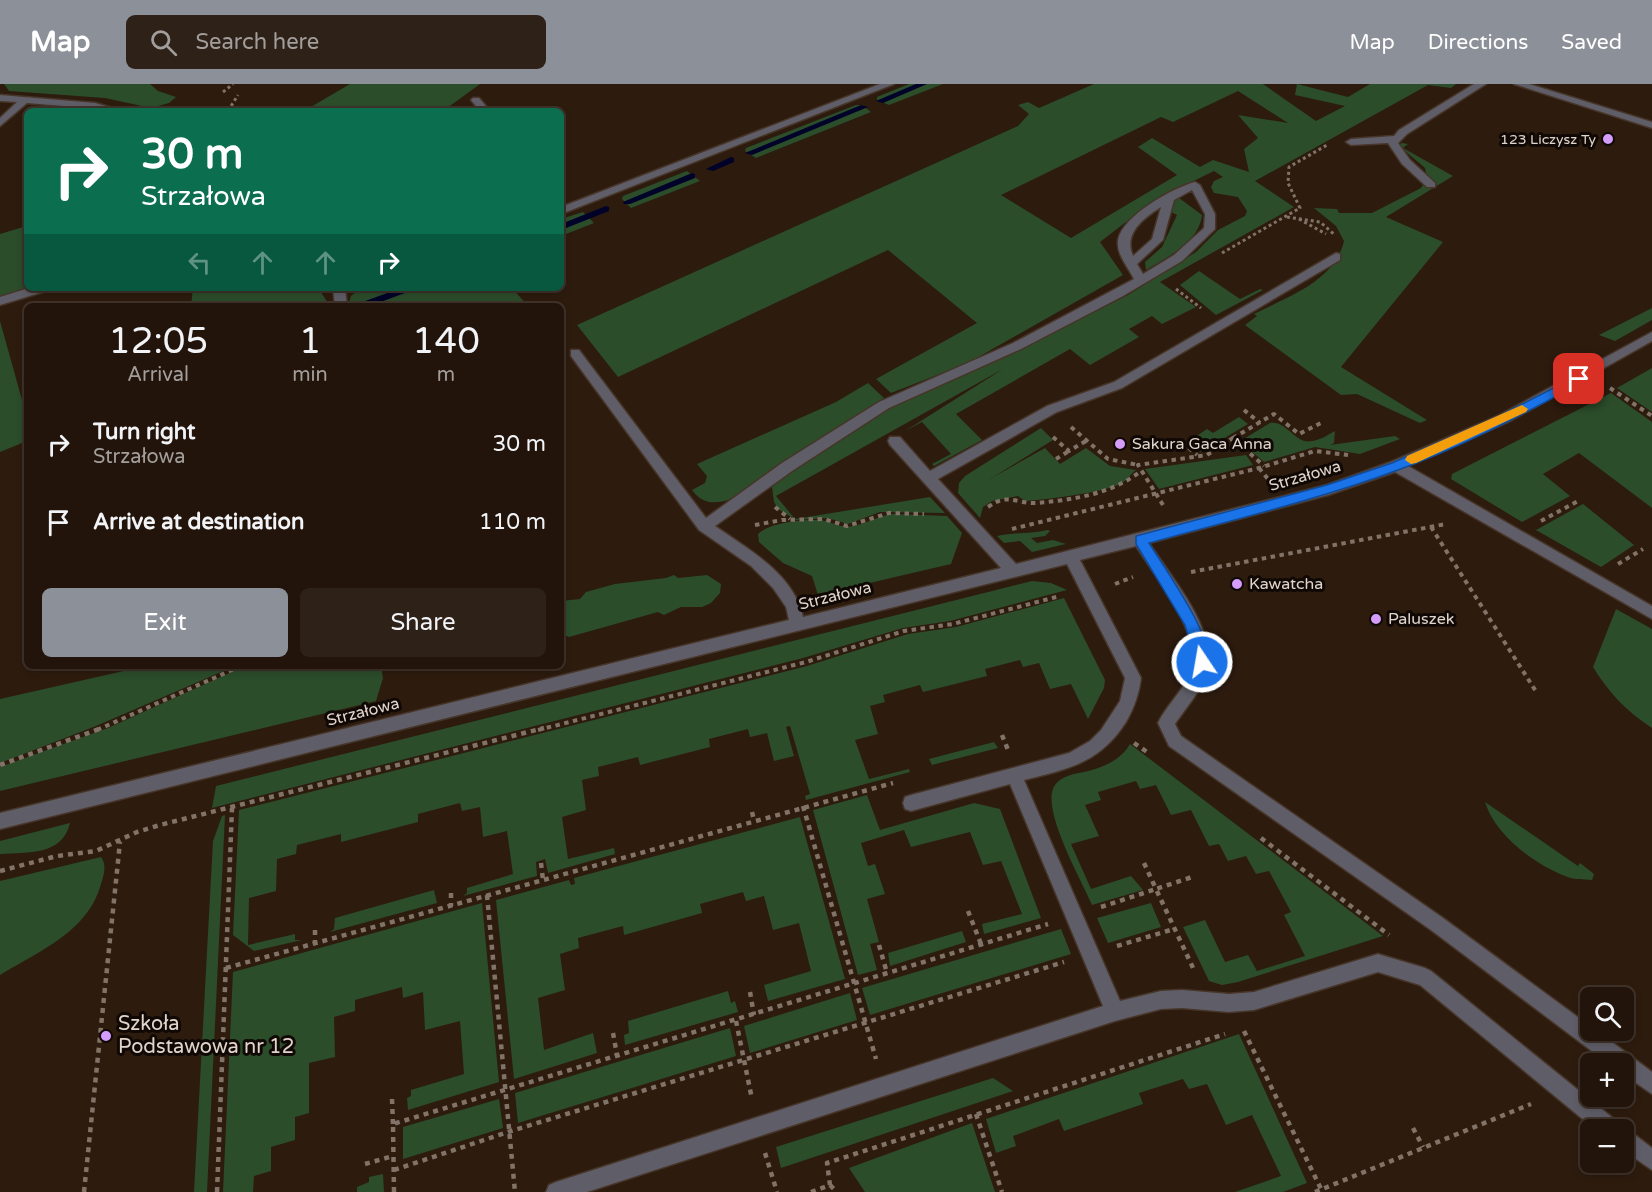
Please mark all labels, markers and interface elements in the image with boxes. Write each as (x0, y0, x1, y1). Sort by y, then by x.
search box (126, 15, 546, 69)
text: Map (30, 25, 90, 59)
icon: search (147, 26, 180, 59)
text: Search here (195, 29, 319, 55)
text: Map (1349, 30, 1395, 55)
text: Directions (1428, 30, 1528, 55)
text: Saved (1561, 30, 1622, 55)
text: 30 m (141, 129, 243, 180)
place label: 123 Liczysz Ty (1500, 131, 1596, 148)
icon: right (42, 132, 120, 210)
marker: 123 Liczysz Ty (1601, 132, 1615, 146)
text: Strzałowa (141, 180, 266, 213)
icon: left (183, 246, 216, 279)
icon: ahead (246, 246, 279, 279)
icon: ahead (309, 246, 342, 279)
icon: right (372, 246, 405, 279)
text: 12:05 (108, 320, 208, 363)
text: 1 (299, 320, 321, 363)
text: 140 (412, 320, 480, 363)
pin (1553, 353, 1604, 404)
icon: arrive (1562, 362, 1595, 395)
text: Arrival (127, 363, 189, 387)
text: min (292, 363, 328, 387)
text: m (437, 363, 455, 387)
text: Turn right (93, 419, 195, 445)
icon: right (42, 428, 75, 461)
text: 30 m (492, 431, 546, 457)
place label: Sakura Gaca Anna (1132, 434, 1272, 454)
marker: Sakura Gaca Anna (1113, 437, 1127, 451)
text: Strzałowa (93, 445, 186, 469)
street label: Strzałowa (1267, 456, 1343, 496)
icon: arrive (42, 506, 75, 539)
text: Arrive at destination (93, 509, 304, 535)
text: 110 m (479, 509, 546, 535)
place label: Kawatcha (1249, 574, 1323, 594)
street label: Strzałowa (797, 577, 873, 615)
marker: Kawatcha (1230, 577, 1244, 591)
button: Exit (42, 588, 288, 657)
button: Share (300, 588, 546, 657)
place label: Paluszek (1388, 609, 1455, 629)
marker: Paluszek (1369, 612, 1383, 626)
position arrow (1170, 630, 1234, 694)
street label: Strzałowa (325, 693, 401, 731)
map controls (1580, 987, 1634, 1173)
button: search (1580, 987, 1634, 1041)
place label: Szkoła Podstawowa nr 12 (118, 1012, 294, 1059)
marker: Szkoła Podstawowa nr 12 (99, 1029, 113, 1043)
button: + (1580, 1053, 1634, 1107)
button: − (1580, 1119, 1634, 1173)

